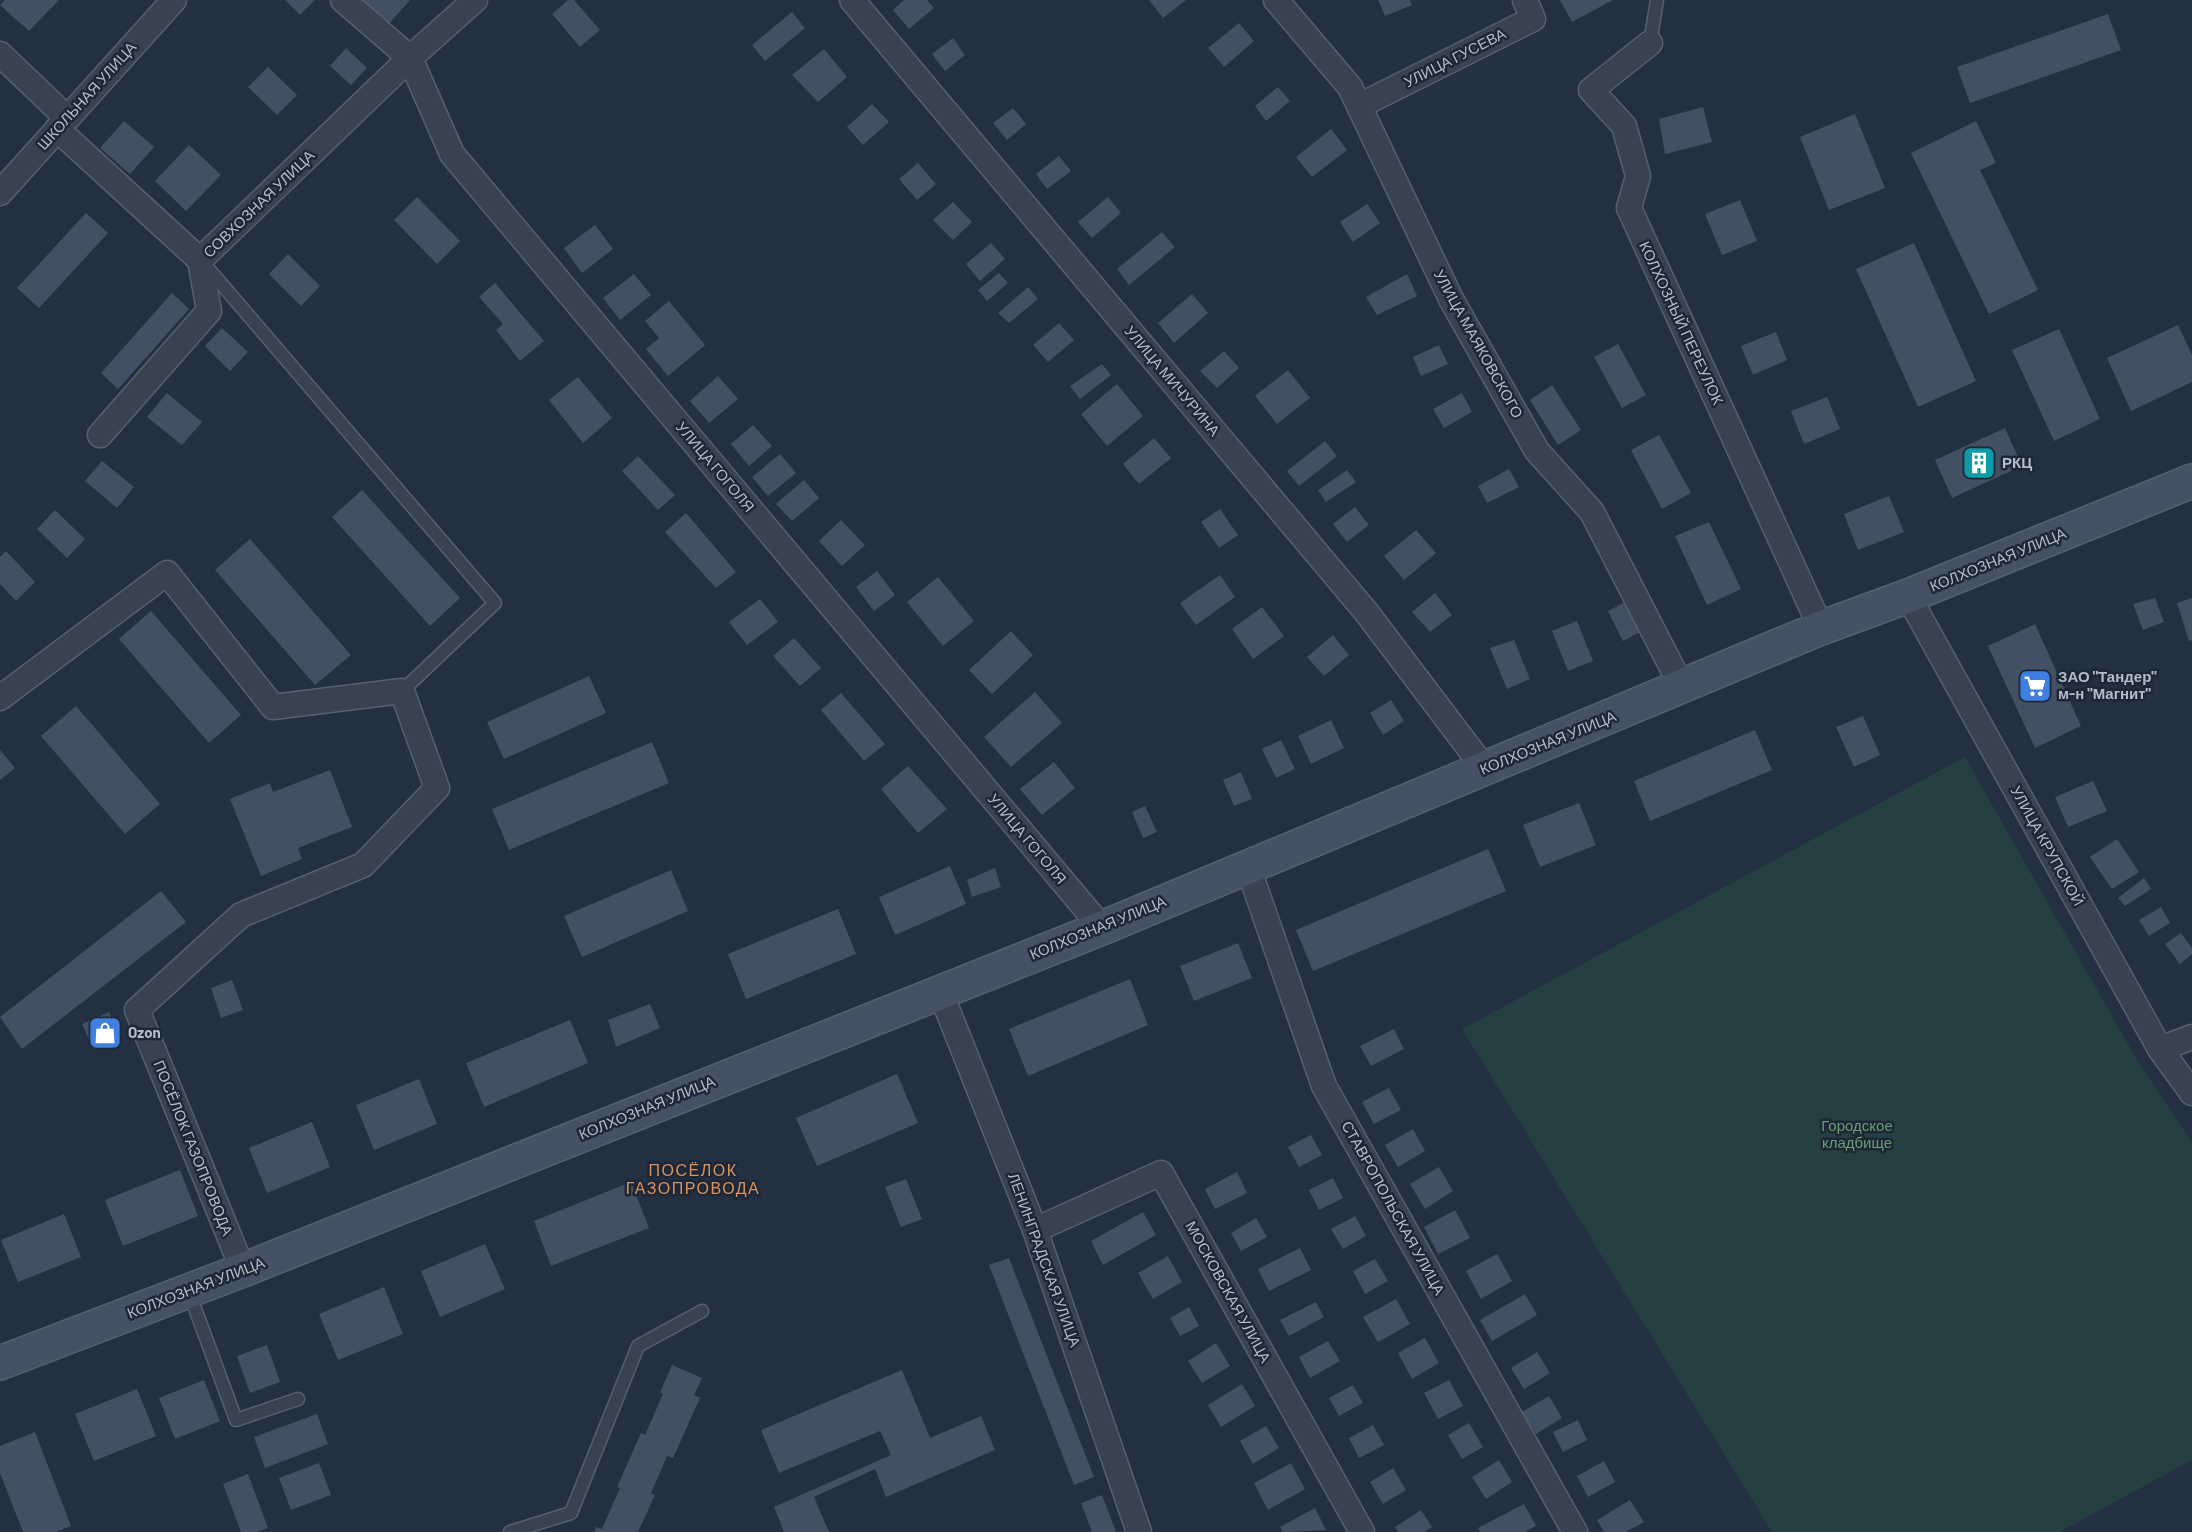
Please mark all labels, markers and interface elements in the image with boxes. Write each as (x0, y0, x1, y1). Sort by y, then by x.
street label: УЛИЦА ГУСЕВА (1401, 24, 1508, 90)
street label: ШКОЛЬНАЯ УЛИЦА (33, 38, 139, 153)
street label: СОВХОЗНАЯ УЛИЦА (199, 146, 317, 261)
street label: КОЛХОЗНЫЙ ПЕРЕУЛОК (1636, 238, 1728, 407)
street label: УЛИЦА МАЯКОВСКОГО (1431, 266, 1527, 421)
street label: УЛИЦА МИЧУРИНА (1121, 322, 1224, 439)
street label: УЛИЦА ГОГОЛЯ (673, 418, 759, 515)
building icon: РКЦ (1961, 445, 1997, 481)
place label: РКЦ (2002, 453, 2032, 471)
street label: КОЛХОЗНАЯ УЛИЦА (1927, 523, 2068, 595)
place label: ЗАО "Тандер" м-н "Магнит" (2058, 667, 2157, 702)
supermarket icon: ЗАО "Тандер" м-н "Магнит" (2017, 668, 2053, 704)
street label: КОЛХОЗНАЯ УЛИЦА (1477, 706, 1618, 778)
street label: УЛИЦА КРУПСКОЙ (2007, 782, 2088, 909)
street label: УЛИЦА ГОГОЛЯ (985, 790, 1071, 887)
street label: КОЛХОЗНАЯ УЛИЦА (1027, 891, 1168, 963)
shop icon: Ozon (87, 1015, 123, 1051)
place label: Ozon (128, 1023, 161, 1041)
street label: ПОСЁЛОК ГАЗОПРОВОДА (151, 1057, 237, 1238)
street label: КОЛХОЗНАЯ УЛИЦА (576, 1071, 717, 1143)
park label: Городское кладбище (1821, 1116, 1893, 1151)
street label: СТАВРОПОЛЬСКАЯ УЛИЦА (1338, 1117, 1449, 1298)
district label: ПОСЁЛОК ГАЗОПРОВОДА (626, 1160, 760, 1197)
street label: ЛЕНИНГРАДСКАЯ УЛИЦА (1005, 1170, 1085, 1349)
street label: МОСКОВСКАЯ УЛИЦА (1182, 1218, 1275, 1365)
street label: КОЛХОЗНАЯ УЛИЦА (124, 1253, 267, 1322)

